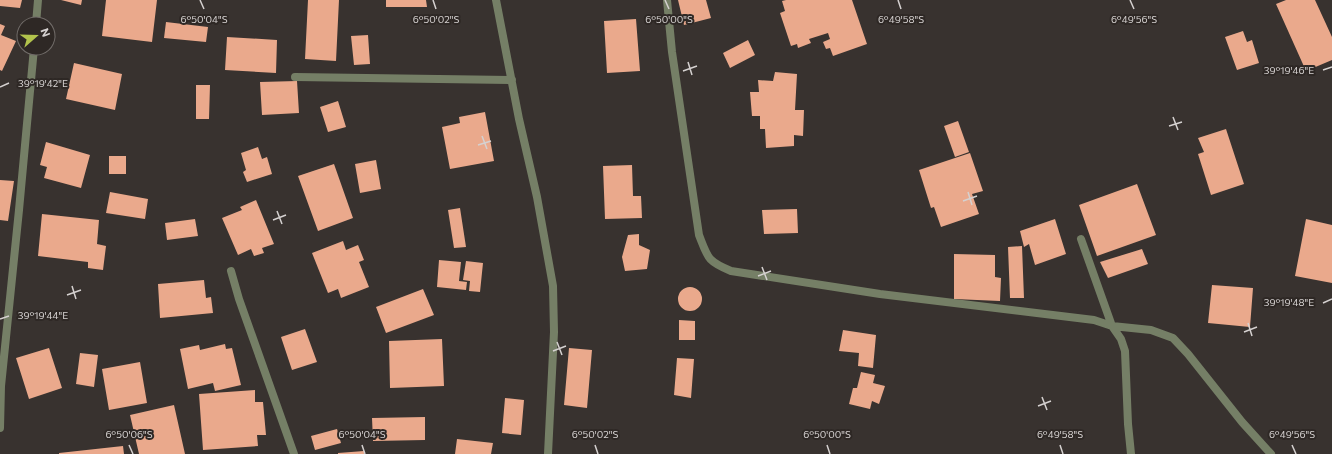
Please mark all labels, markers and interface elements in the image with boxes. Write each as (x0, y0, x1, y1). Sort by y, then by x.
text: 6°50'04"S (180, 13, 228, 25)
text: 6°50'02"S (413, 13, 459, 25)
text: 6°50'00"S (645, 13, 693, 25)
text: 6°49'58"S (878, 13, 924, 25)
text: 6°49'56"S (1111, 13, 1157, 25)
north arrow (16, 16, 56, 56)
text: N (38, 26, 53, 39)
text: 39°19'46"E (1264, 64, 1314, 76)
text: 39°19'42"E (18, 77, 68, 89)
text: 39°19'48"E (1264, 296, 1314, 308)
text: 39°19'44"E (18, 309, 68, 321)
text: 6°50'06"S (105, 428, 153, 440)
text: 6°50'04"S (338, 428, 386, 440)
text: 6°50'02"S (572, 428, 618, 440)
text: 6°50'00"S (803, 428, 851, 440)
text: 6°49'58"S (1037, 428, 1083, 440)
text: 6°49'56"S (1269, 428, 1315, 440)

